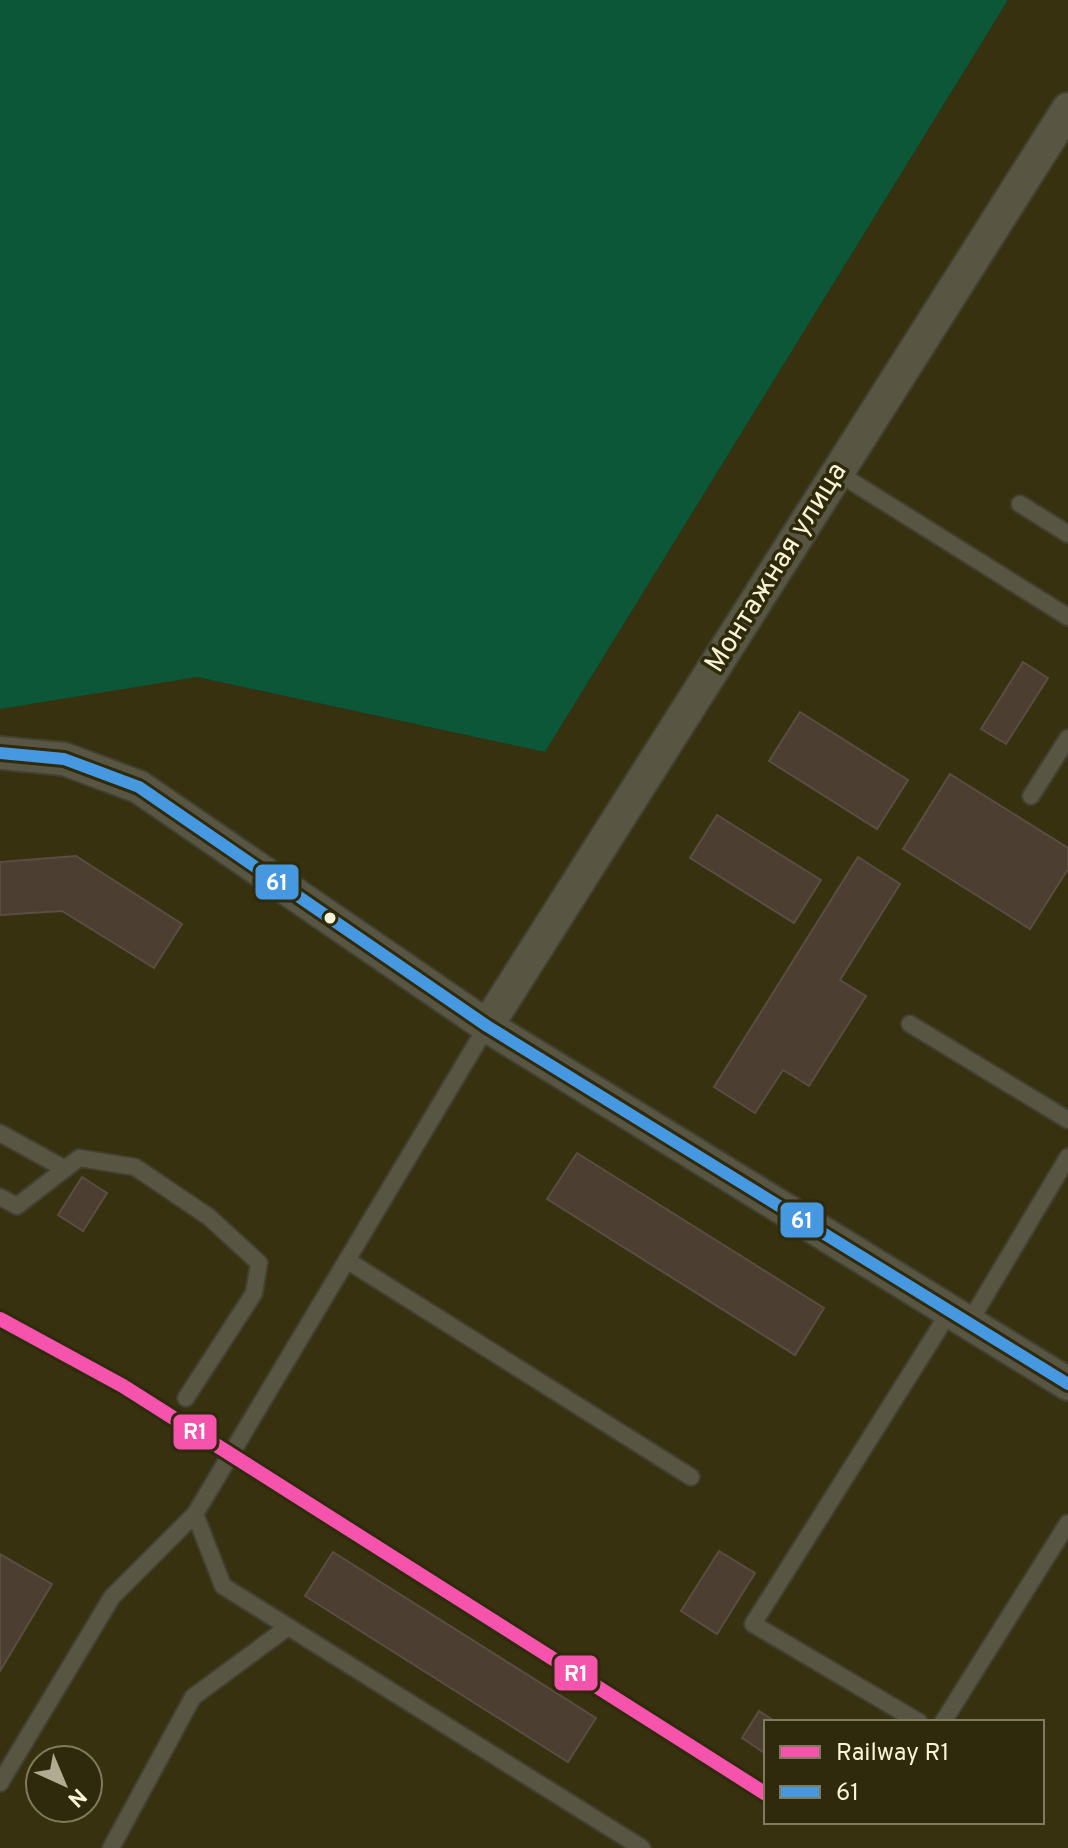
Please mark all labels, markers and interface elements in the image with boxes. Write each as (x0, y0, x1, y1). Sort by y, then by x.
street label: Монтажная улица (698, 456, 856, 680)
line badge: 61 (254, 863, 300, 901)
text: 61 (266, 871, 288, 898)
unlabelled marker (322, 910, 338, 926)
line badge: 61 (779, 1201, 825, 1239)
text: 61 (791, 1209, 813, 1236)
line badge: R1 (172, 1413, 218, 1451)
text: R1 (183, 1420, 207, 1447)
line badge: R1 (553, 1654, 599, 1692)
text: R1 (564, 1662, 588, 1689)
legend (764, 1720, 1044, 1824)
text: Railway R1 (836, 1739, 949, 1769)
north arrow (24, 1744, 104, 1824)
text: 61 (836, 1779, 859, 1809)
text: N (61, 1781, 91, 1812)

